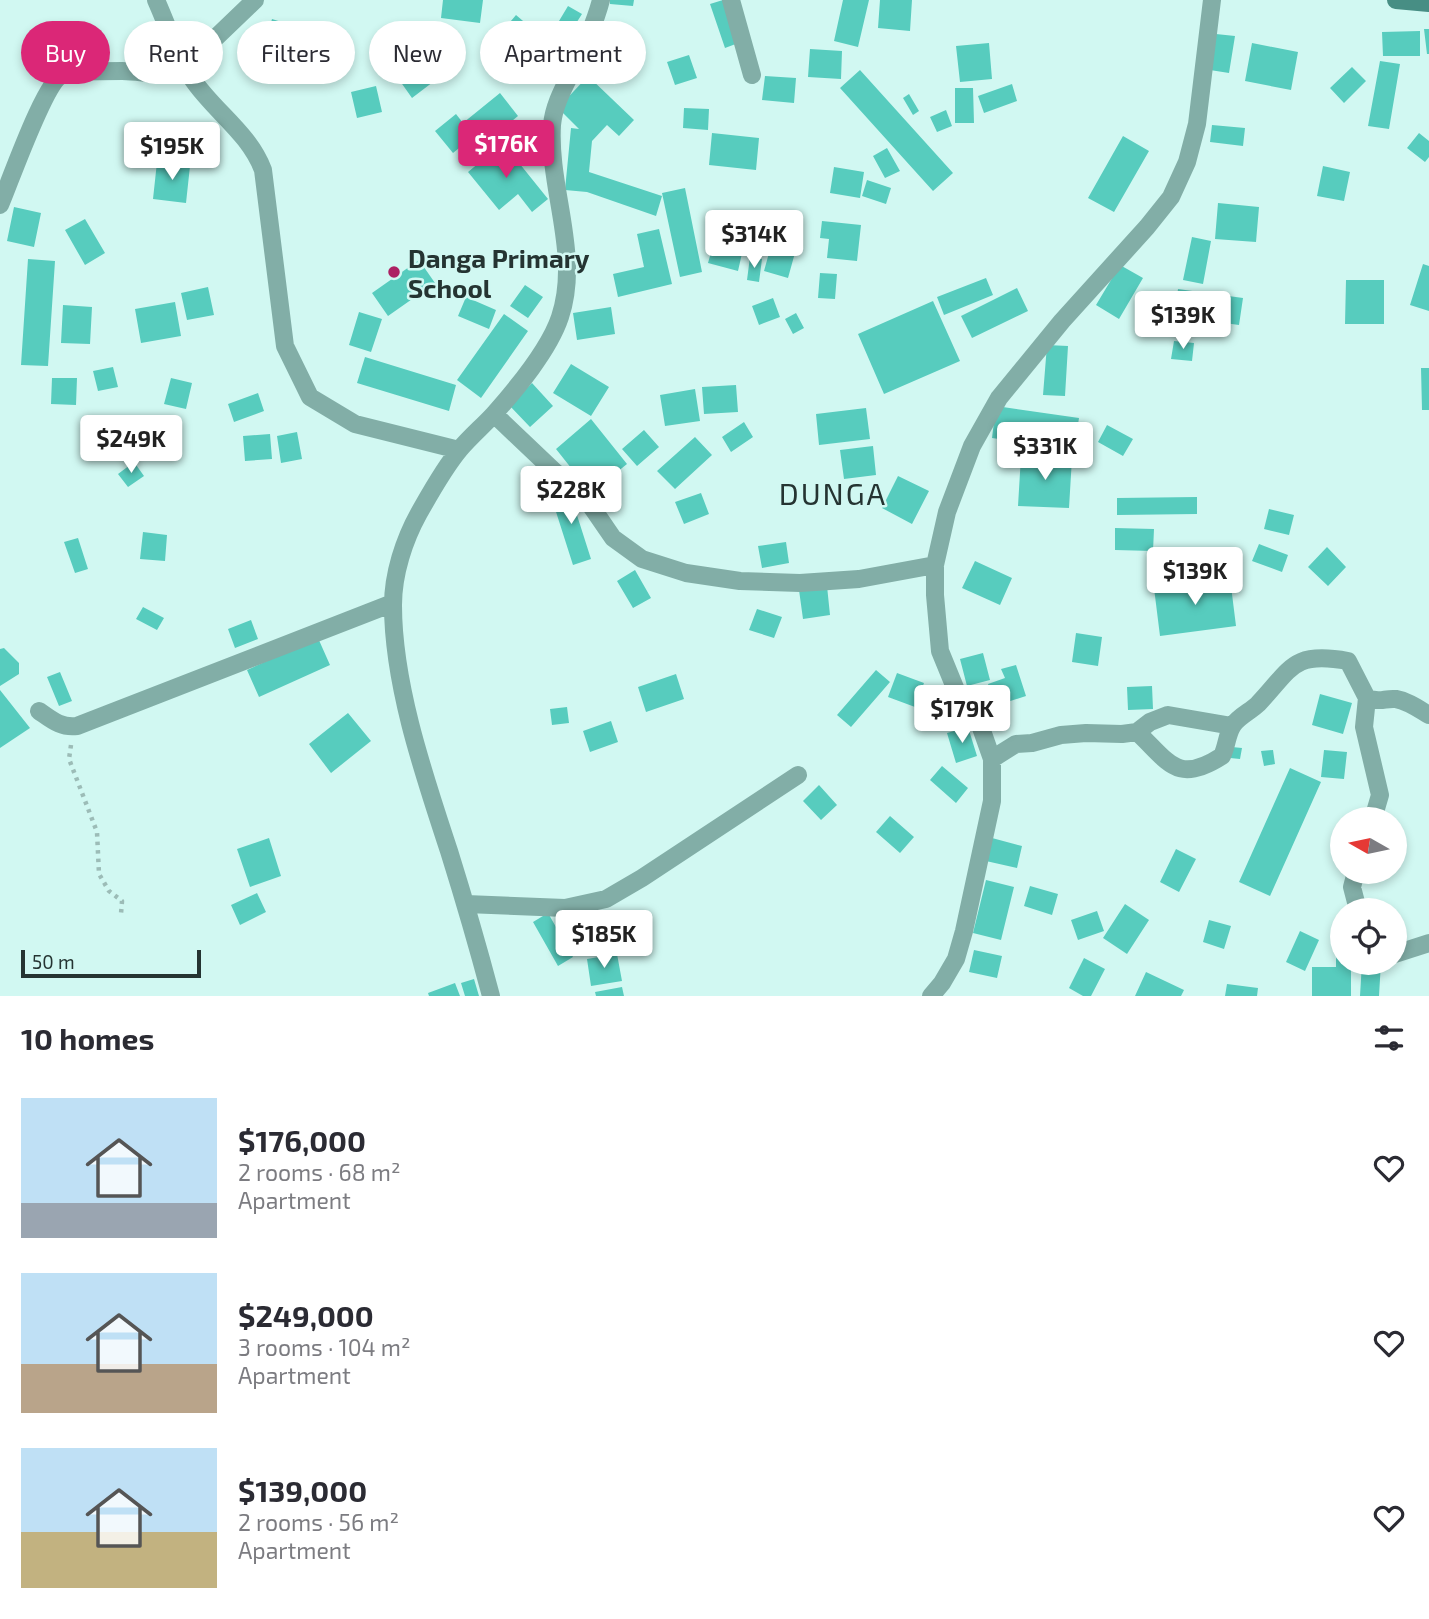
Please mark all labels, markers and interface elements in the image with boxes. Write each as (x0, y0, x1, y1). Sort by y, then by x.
chip: Buy (21, 21, 110, 84)
chip: Rent (124, 21, 223, 84)
chip: Filters (237, 21, 355, 84)
chip: New (369, 21, 466, 84)
chip: Apartment (480, 21, 646, 84)
pin: $176K (457, 120, 555, 180)
pin: $195K (123, 122, 221, 182)
text: $176K (474, 129, 538, 157)
text: $195K (140, 131, 204, 159)
pin: $314K (705, 210, 803, 270)
text: $314K (721, 219, 787, 247)
place label: Danga Primary School (408, 242, 590, 303)
marker: Danga Primary School (386, 264, 402, 280)
pin: $139K (1134, 292, 1232, 351)
text: $139K (1151, 300, 1215, 328)
pin: $249K (82, 416, 180, 475)
pin: $331K (996, 422, 1094, 482)
text: $249K (96, 424, 166, 452)
text: $331K (1013, 431, 1077, 459)
pin: $228K (522, 466, 620, 526)
text: $228K (537, 475, 605, 503)
district label: DUNGA (779, 475, 887, 511)
pin: $139K (1146, 548, 1244, 607)
text: $139K (1163, 556, 1227, 584)
pin: $179K (913, 686, 1011, 745)
text: $179K (930, 694, 994, 722)
north arrow (1330, 807, 1407, 884)
map controls (1330, 807, 1407, 975)
button: locate (1330, 898, 1407, 975)
pin: $185K (555, 911, 653, 970)
text: $185K (572, 919, 636, 947)
scale bar (21, 947, 201, 979)
text: 50 m (32, 950, 75, 973)
icon: filters (1370, 1019, 1408, 1057)
text: 10 homes (21, 1020, 154, 1056)
text: $176,000 (238, 1122, 366, 1158)
icon: home (77, 1126, 161, 1210)
icon: heart (1370, 1149, 1408, 1187)
text: 2 rooms · 68 m² (238, 1158, 401, 1186)
text: Apartment (238, 1186, 351, 1214)
text: $249,000 (238, 1297, 374, 1333)
icon: home (77, 1301, 161, 1385)
icon: heart (1370, 1324, 1408, 1362)
text: 3 rooms · 104 m² (238, 1333, 410, 1361)
text: Apartment (238, 1361, 351, 1389)
text: $139,000 (238, 1472, 367, 1508)
icon: home (77, 1476, 161, 1560)
icon: heart (1370, 1499, 1408, 1537)
text: 2 rooms · 56 m² (238, 1508, 399, 1536)
text: Apartment (238, 1536, 351, 1564)

